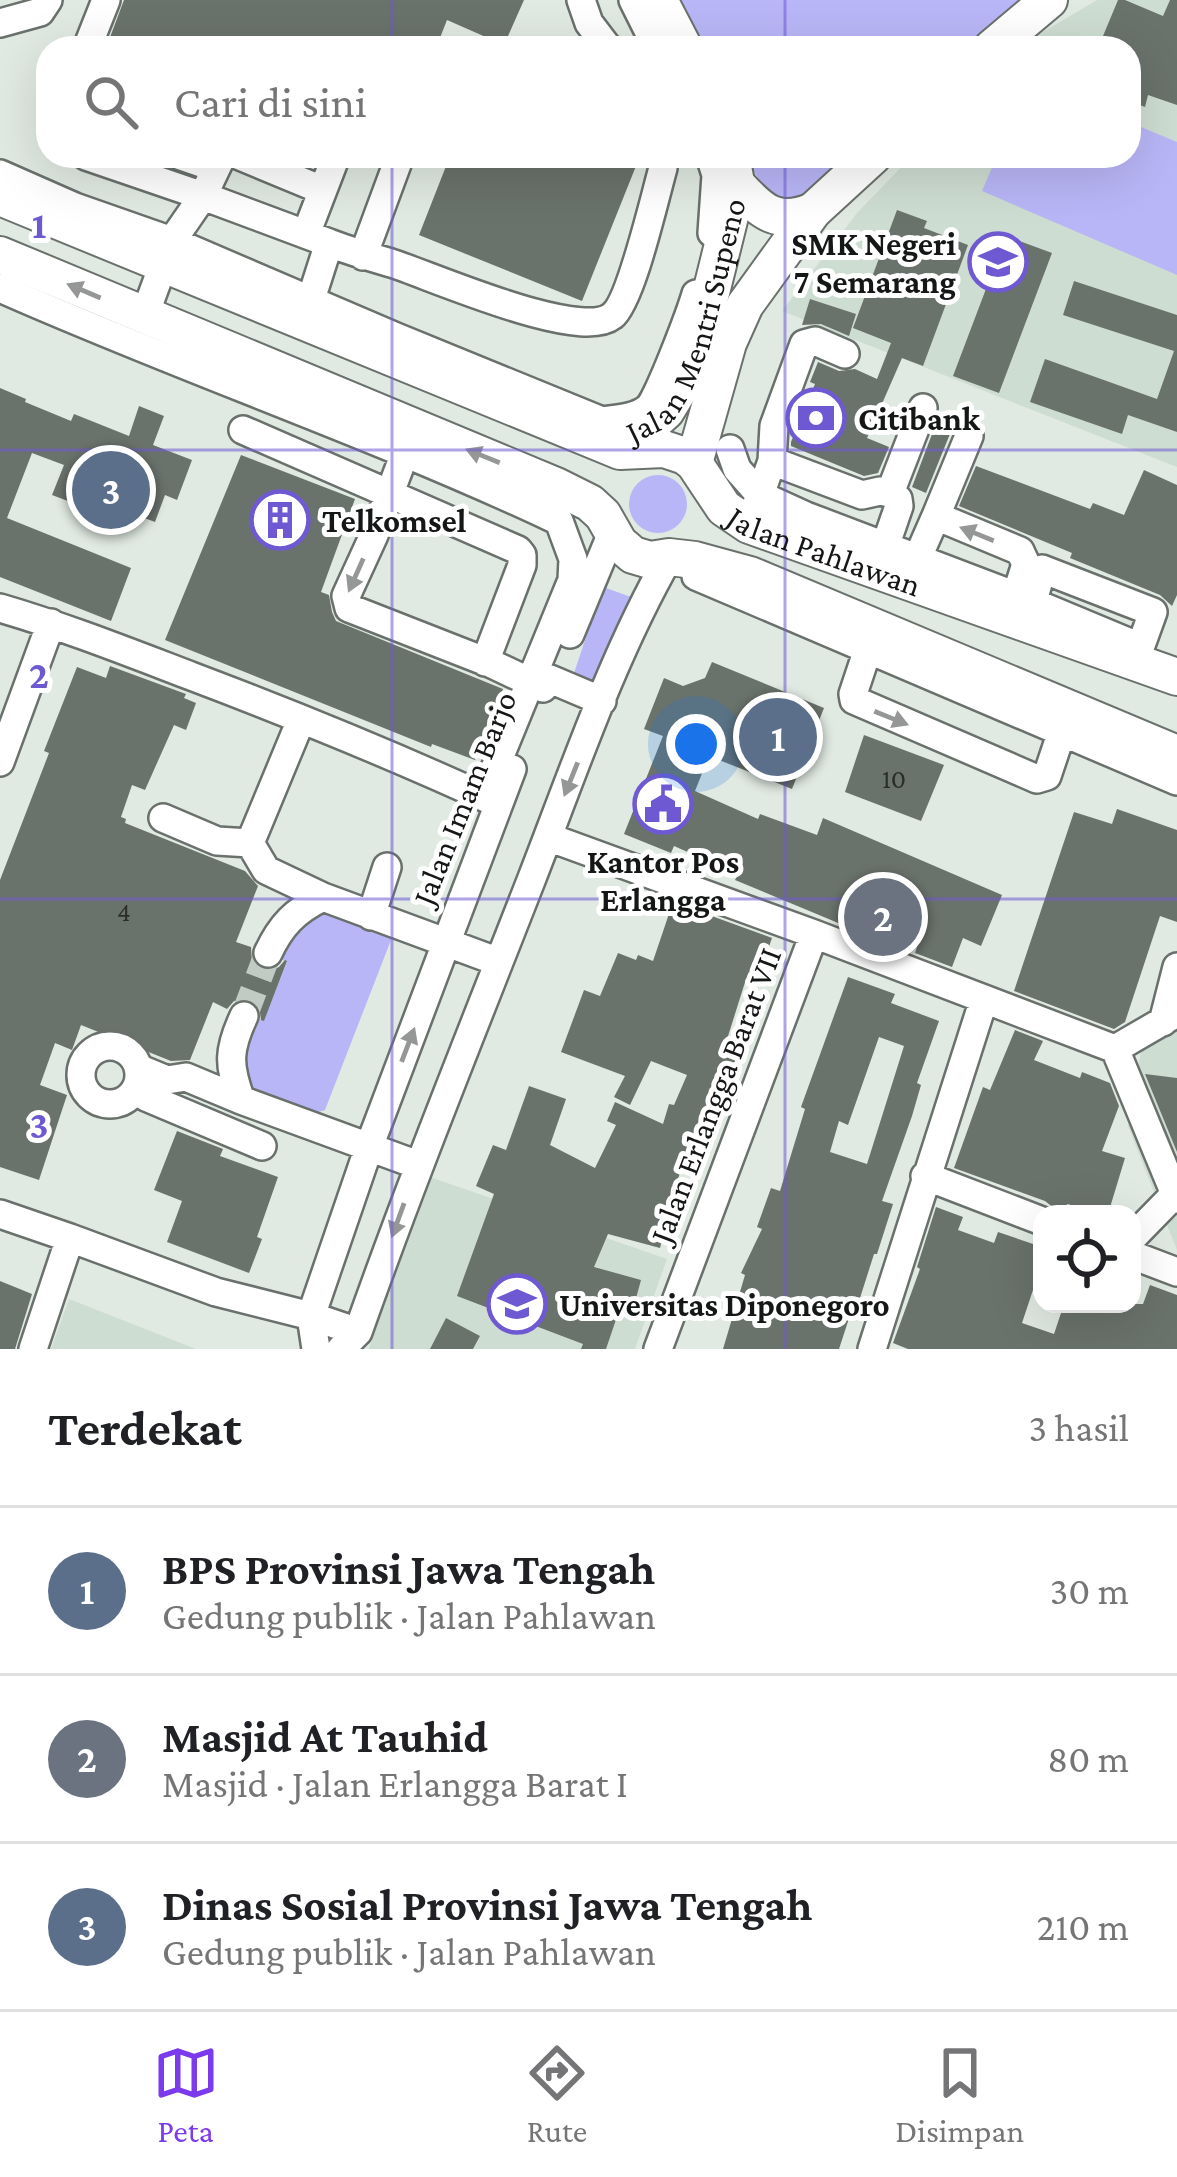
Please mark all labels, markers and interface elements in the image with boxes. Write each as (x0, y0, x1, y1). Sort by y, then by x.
search box (36, 36, 1141, 168)
icon: search (78, 69, 144, 135)
text: Cari di sini (174, 77, 367, 127)
street label: Jalan Mentri Supeno (617, 194, 752, 451)
text: 1 (32, 203, 46, 246)
place label: SMK Negeri 7 Semarang (791, 225, 956, 300)
school or university icon: SMK Negeri 7 Semarang (967, 231, 1029, 293)
one-way arrow (66, 281, 102, 300)
bank icon: Citibank (785, 387, 847, 449)
place label: Citibank (858, 400, 981, 437)
pin: 3 (72, 445, 150, 535)
one-way arrow (465, 446, 501, 465)
building icon: Telkomsel (249, 489, 311, 551)
street label: Jalan Pahlawan (718, 496, 926, 603)
place label: Telkomsel (322, 502, 467, 539)
one-way arrow (959, 524, 995, 543)
one-way arrow (345, 558, 365, 593)
text: 2 (29, 653, 49, 696)
street label: Jalan Imam Barjo (403, 686, 524, 913)
pin: 1 (739, 692, 817, 782)
one-way arrow (873, 709, 909, 728)
your location (666, 714, 726, 774)
one-way arrow (561, 761, 580, 797)
house number: 10 (882, 764, 906, 794)
public building icon: Kantor Pos Erlangga (632, 773, 694, 835)
place label: Kantor Pos Erlangga (587, 843, 739, 918)
pin: 2 (844, 872, 922, 962)
house number: 4 (117, 897, 131, 927)
street label: Jalan Erlangga Barat VII (641, 942, 788, 1250)
one-way arrow (399, 1027, 418, 1063)
text: 3 (29, 1103, 49, 1146)
one-way arrow (388, 1203, 406, 1239)
map controls (1033, 1205, 1141, 1313)
button: locate (1033, 1205, 1141, 1313)
school or university icon: Universitas Diponegoro (486, 1273, 548, 1335)
place label: Universitas Diponegoro (559, 1286, 890, 1323)
text: Terdekat (48, 1399, 242, 1456)
text: 3 hasil (1028, 1406, 1129, 1449)
text: BPS Provinsi Jawa Tengah (162, 1544, 655, 1594)
text: 1 (80, 1569, 94, 1612)
text: 30 m (1050, 1569, 1129, 1612)
text: Gedung publik · Jalan Pahlawan (162, 1594, 656, 1637)
text: Masjid At Tauhid (162, 1712, 488, 1762)
text: 2 (77, 1737, 97, 1780)
text: 80 m (1047, 1737, 1129, 1780)
text: Masjid · Jalan Erlangga Barat I (162, 1762, 628, 1805)
text: Dinas Sosial Provinsi Jawa Tengah (162, 1880, 812, 1930)
text: 3 (77, 1905, 97, 1948)
text: 210 m (1037, 1905, 1129, 1948)
text: Gedung publik · Jalan Pahlawan (162, 1930, 656, 1973)
tab: Peta (153, 2040, 219, 2149)
tab: Rute (524, 2040, 590, 2149)
tab: Disimpan (895, 2040, 1024, 2149)

